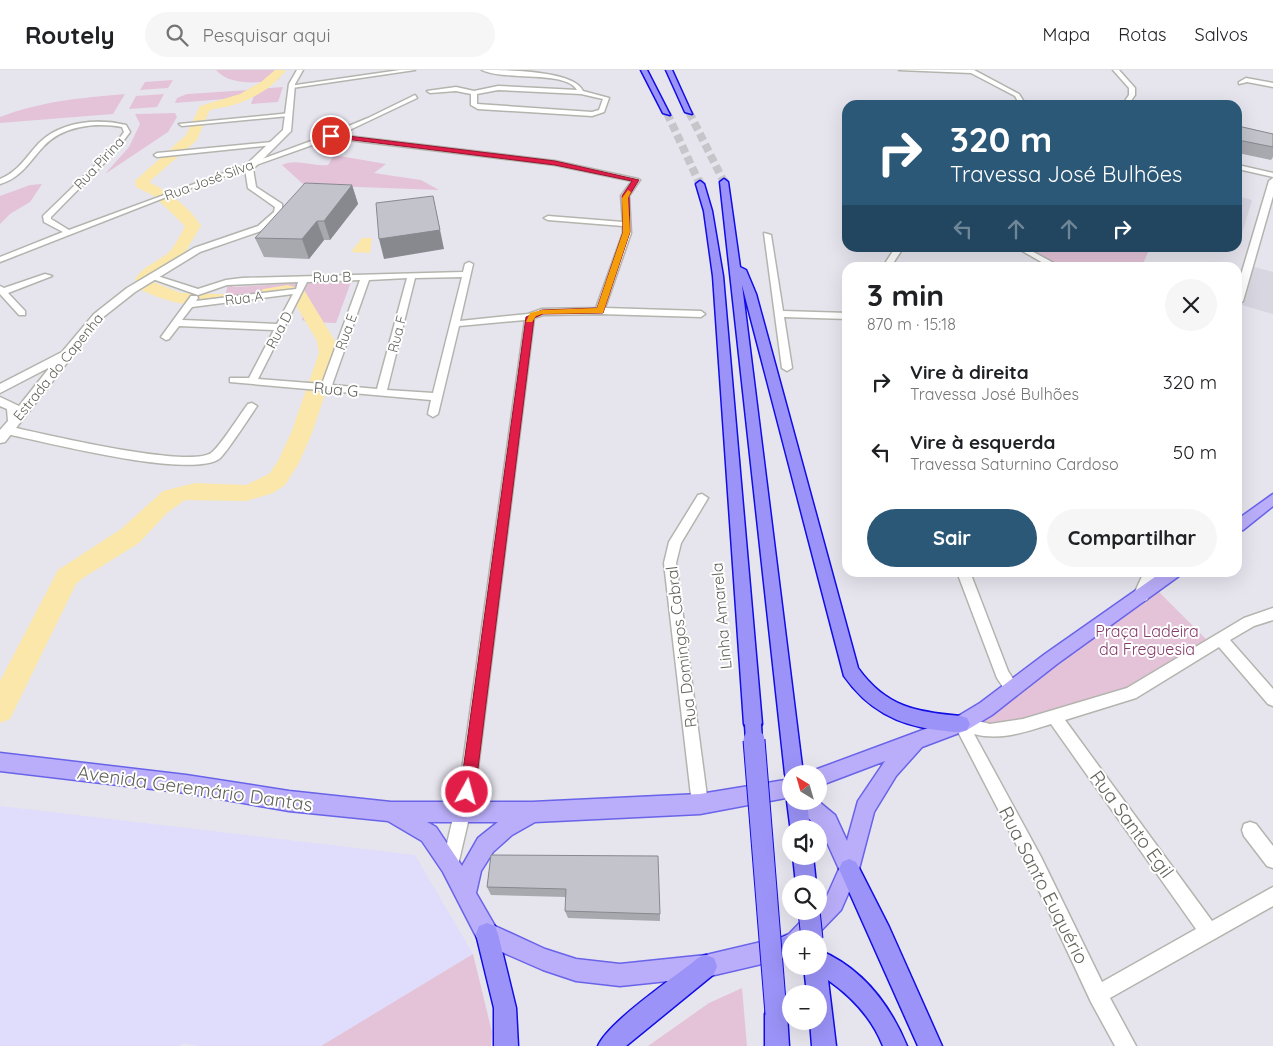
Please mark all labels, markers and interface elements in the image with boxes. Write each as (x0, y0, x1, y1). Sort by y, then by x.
search box (145, 12, 495, 57)
text: Routely (25, 20, 115, 50)
icon: search (163, 21, 191, 49)
text: Pesquisar aqui (203, 23, 331, 47)
text: Mapa (1043, 23, 1090, 46)
text: Rotas (1118, 23, 1167, 46)
text: Salvos (1195, 23, 1248, 46)
pin (310, 115, 352, 157)
text: 320 m (950, 117, 1052, 161)
icon: right (867, 120, 932, 185)
icon: arrive (317, 122, 345, 150)
street label: Rua Pirina (70, 133, 128, 193)
street label: Rua José Silva (162, 155, 256, 205)
text: Travessa José Bulhões (950, 160, 1182, 188)
icon: left (949, 215, 977, 243)
icon: ahead (1002, 215, 1030, 243)
icon: ahead (1055, 215, 1083, 243)
icon: right (1108, 215, 1136, 243)
street label: Rua B (313, 268, 351, 286)
text: 3 min (867, 276, 944, 314)
button: close (1165, 279, 1217, 331)
street label: Rua A (224, 287, 264, 309)
street label: Rua D (262, 308, 296, 352)
street label: Estrada do Capenha (9, 310, 107, 424)
street label: Rua E (331, 311, 361, 353)
street label: Rua F (383, 314, 411, 354)
text: 870 m · 15:18 (867, 314, 956, 334)
text: Vire à direita (910, 360, 1029, 384)
icon: right (867, 368, 895, 396)
text: 320 m (1163, 370, 1217, 394)
street label: Rua G (313, 377, 359, 401)
text: Travessa José Bulhões (910, 384, 1079, 404)
text: Vire à esquerda (910, 430, 1055, 454)
icon: left (867, 438, 895, 466)
text: 50 m (1173, 440, 1217, 464)
text: Travessa Saturnino Cardoso (910, 454, 1119, 474)
button: Sair (867, 509, 1037, 567)
button: Compartilhar (1047, 509, 1217, 567)
street label: Linha Amarela (706, 562, 736, 670)
street label: Rua Domingos Cabral (661, 565, 701, 729)
park label: Praça Ladeira da Freguesia (1095, 621, 1199, 659)
street label: Avenida Geremário Dantas (76, 760, 314, 816)
position arrow (440, 765, 492, 817)
north arrow (782, 765, 828, 810)
map controls (782, 765, 827, 1030)
street label: Rua Santo Egil (1085, 766, 1179, 882)
street label: Rua Santo Euquério (994, 802, 1094, 968)
button: sound (782, 820, 827, 865)
button: search (782, 875, 827, 920)
button: + (782, 930, 827, 975)
button: − (782, 985, 827, 1030)

